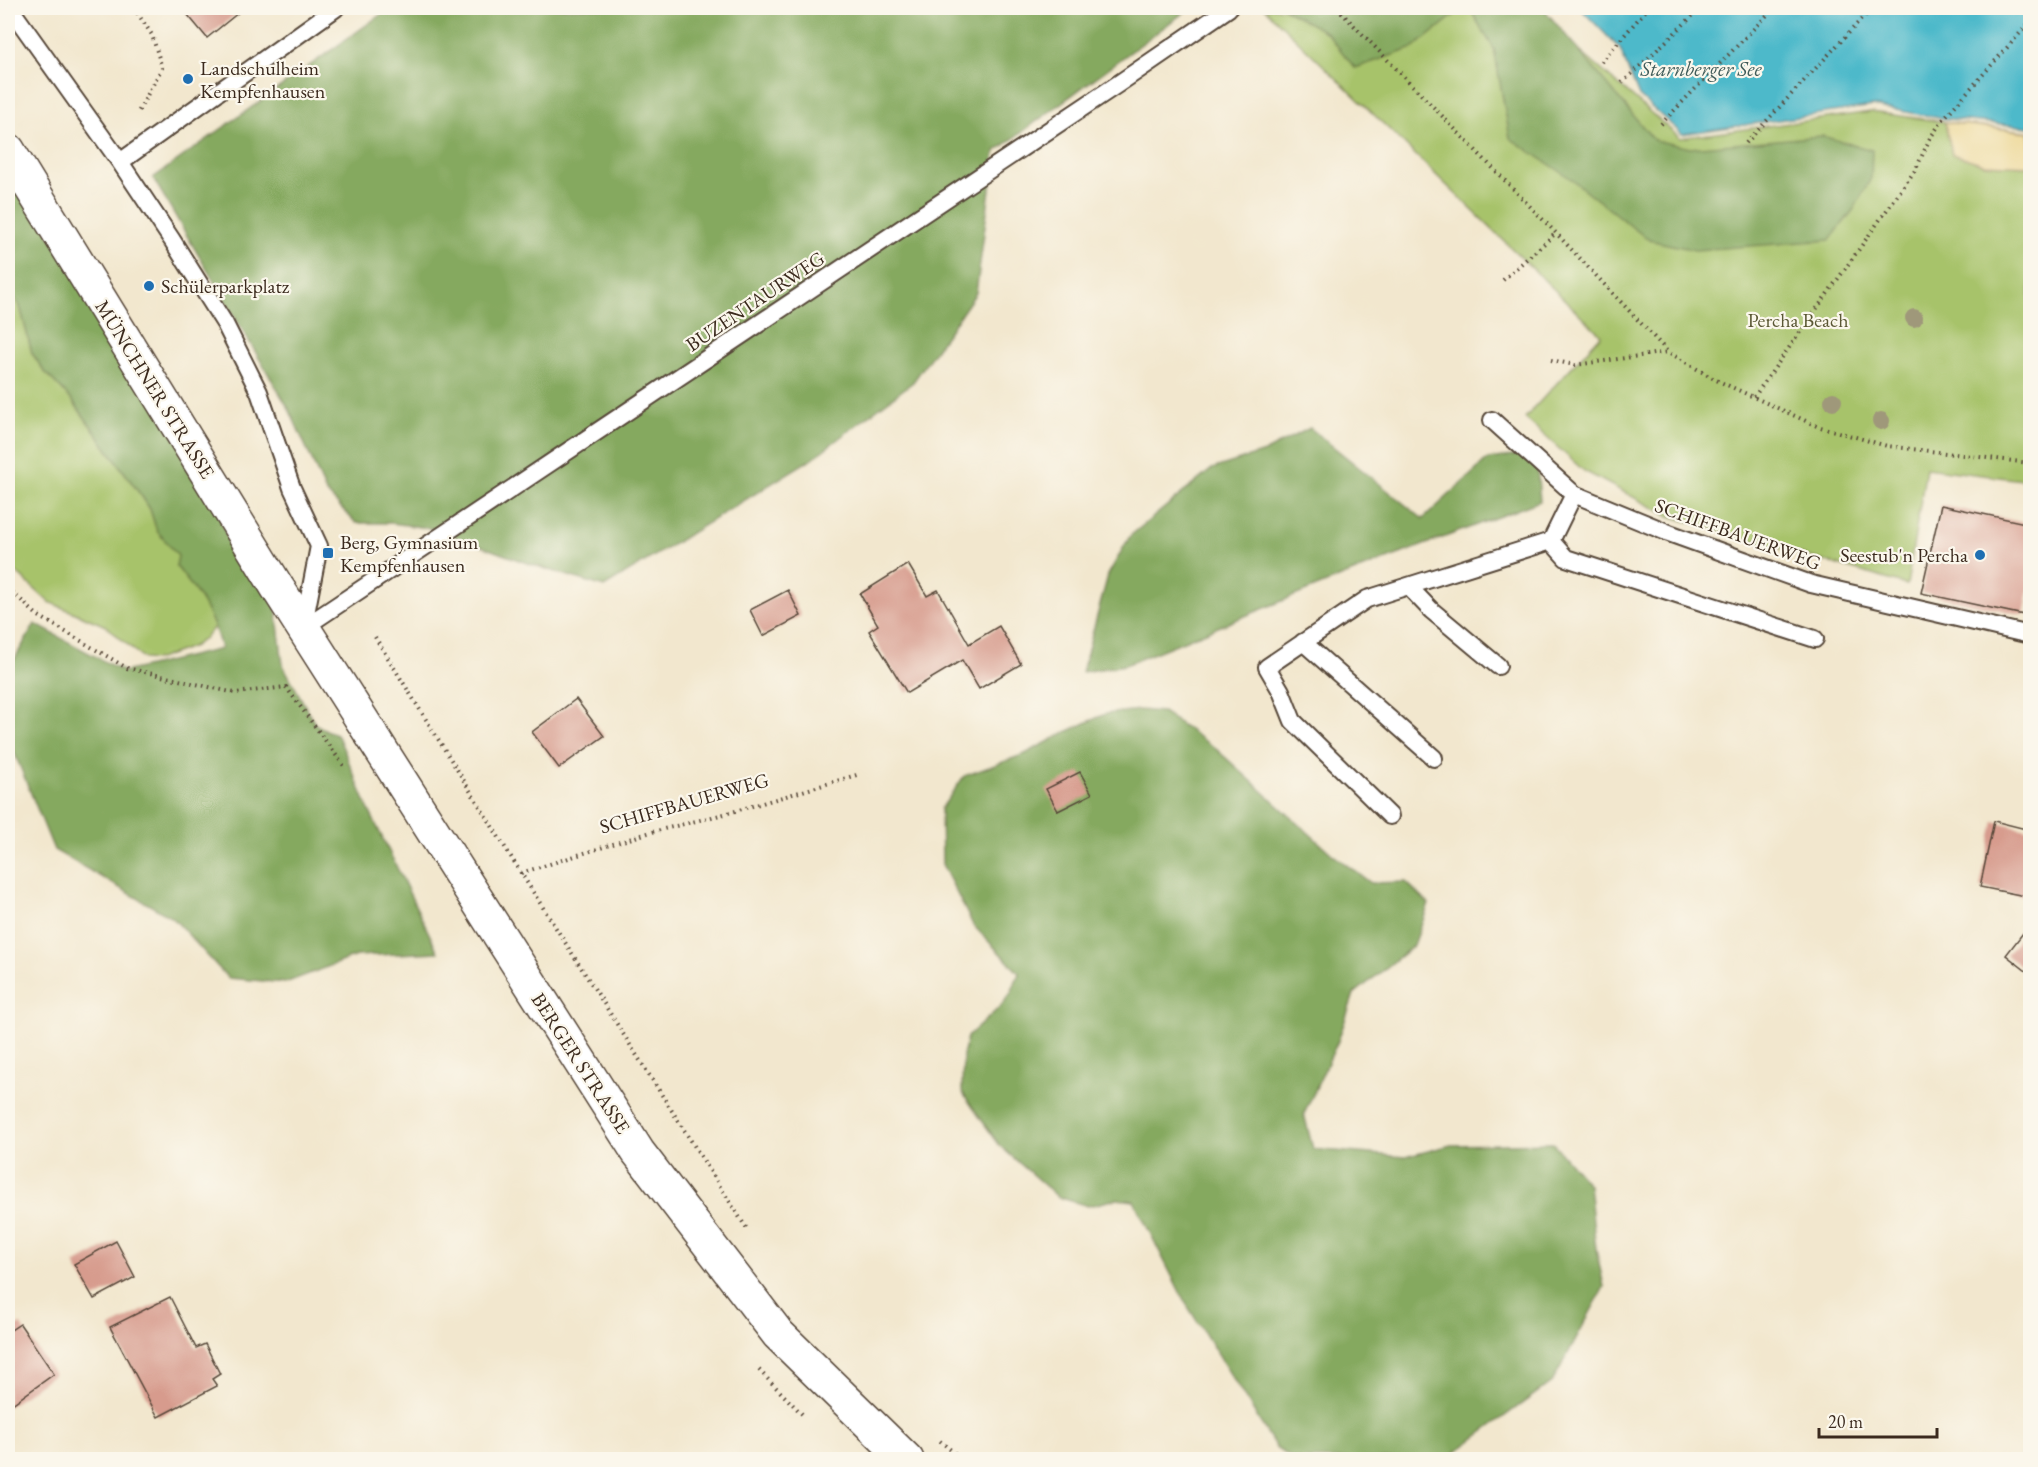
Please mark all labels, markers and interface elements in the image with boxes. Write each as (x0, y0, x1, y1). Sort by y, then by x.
place label: Landschulheim Kempfenhausen (200, 55, 326, 104)
water label: Starnberger See (1639, 55, 1762, 82)
marker: Landschulheim Kempfenhausen (181, 72, 195, 86)
street label: BUZENTAURWEG (681, 245, 829, 357)
place label: Schülerparkplatz (161, 273, 290, 299)
marker: Schülerparkplatz (142, 279, 156, 293)
street label: MÜNCHNER STRASSE (89, 295, 221, 483)
park label: Percha Beach (1748, 307, 1848, 333)
street label: SCHIFFBAUERWEG (1651, 492, 1825, 576)
place label: Berg, Gymnasium Kempfenhausen (340, 529, 479, 578)
place label: Seestub'n Percha (1840, 542, 1968, 568)
marker: Berg, Gymnasium Kempfenhausen (321, 546, 335, 560)
marker: Seestub'n Percha (1973, 548, 1987, 562)
street label: SCHIFFBAUERWEG (596, 766, 772, 840)
street label: BERGER STRASSE (526, 988, 636, 1138)
scale bar (1819, 1401, 1938, 1439)
text: 20 m (1828, 1410, 1863, 1433)

